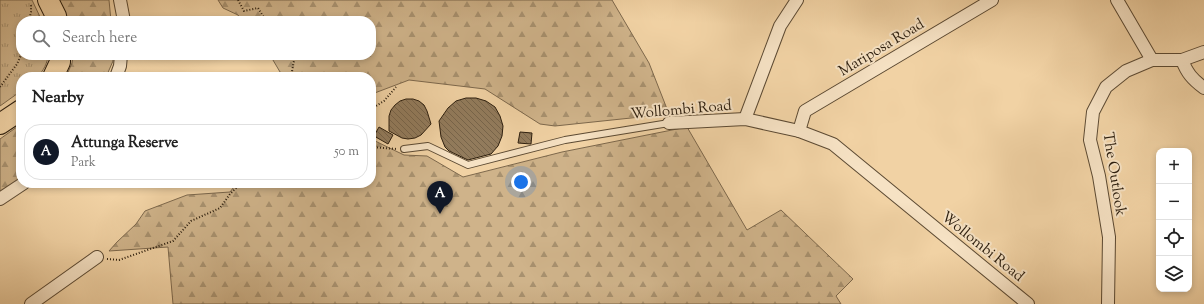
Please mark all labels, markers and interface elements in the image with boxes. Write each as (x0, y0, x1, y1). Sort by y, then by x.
street label: Mariposa Road (835, 14, 929, 82)
search box (16, 16, 376, 60)
icon: search (30, 27, 52, 49)
text: Search here (62, 28, 137, 49)
text: Nearby (32, 86, 84, 110)
street label: Wollombi Road (630, 96, 733, 125)
street label: The Outlook (1097, 131, 1130, 218)
text: Attunga Reserve (71, 133, 178, 154)
text: A (41, 143, 51, 161)
text: 50 m (334, 143, 359, 161)
map controls (1156, 148, 1192, 292)
button: + (1156, 148, 1192, 184)
text: Park (71, 154, 96, 172)
your location (511, 172, 531, 192)
pin: A (427, 181, 453, 214)
button: − (1156, 184, 1192, 220)
street label: Wollombi Road (936, 207, 1028, 288)
button: locate (1156, 220, 1192, 256)
button: layers (1156, 256, 1192, 292)

